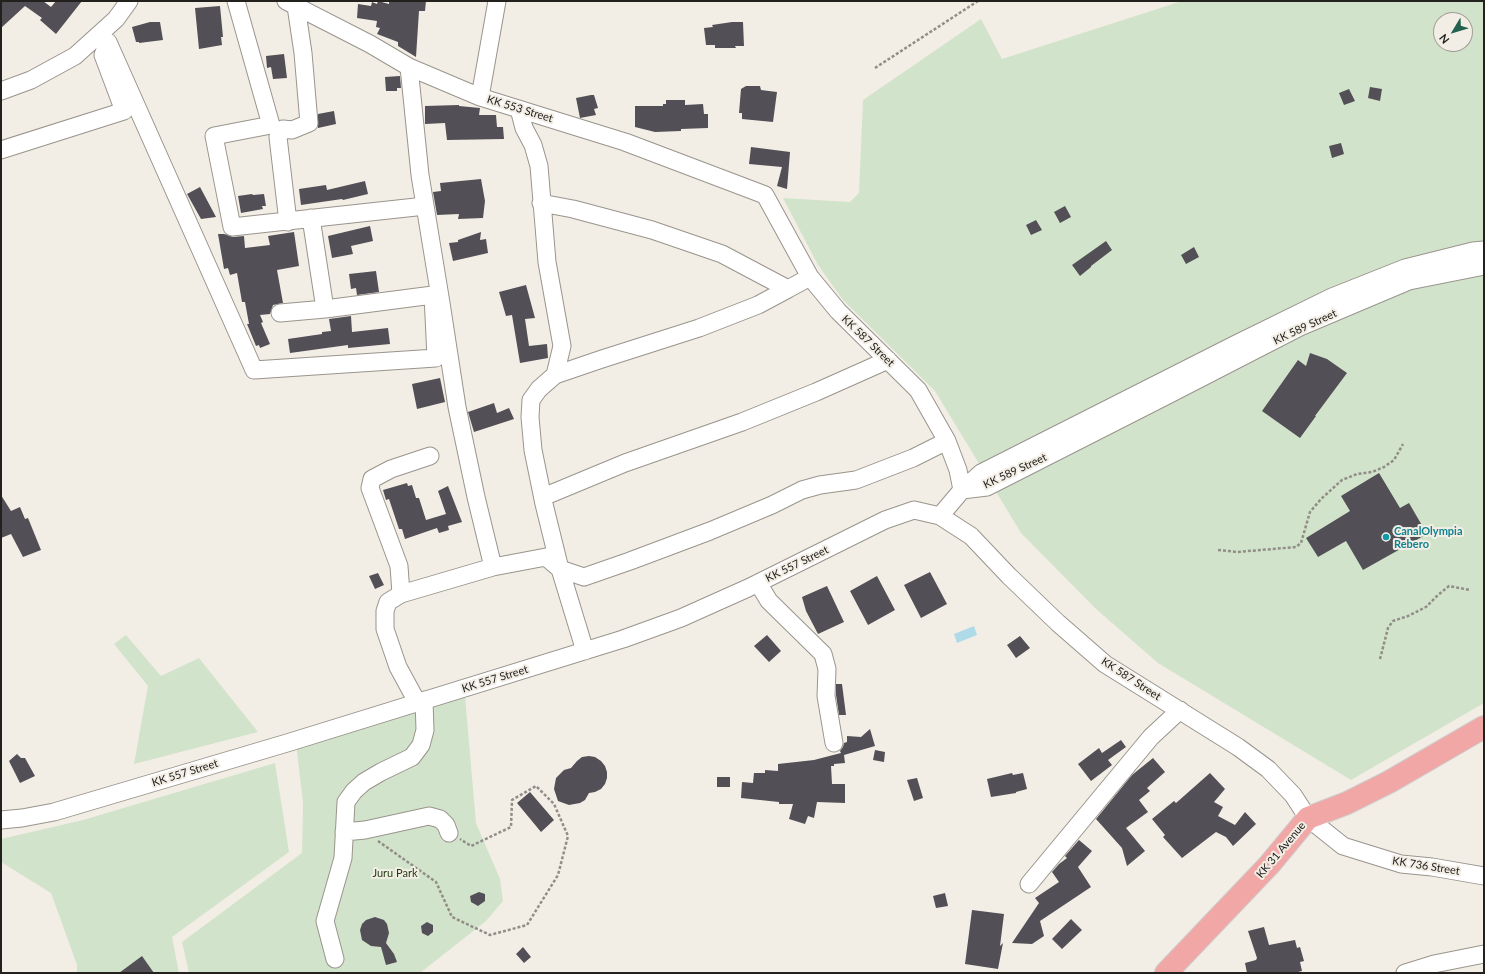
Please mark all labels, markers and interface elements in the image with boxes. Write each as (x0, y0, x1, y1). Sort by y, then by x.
north arrow (1433, 12, 1473, 52)
text: N (1436, 32, 1452, 46)
street label: KK 553 Street (485, 93, 555, 125)
street label: KK 589 Street (1271, 307, 1339, 347)
street label: KK 587 Street (839, 313, 897, 369)
street label: KK 589 Street (981, 451, 1049, 491)
place label: CanalOlympia Rebero (1394, 524, 1462, 550)
marker: CanalOlympia Rebero (1381, 532, 1391, 542)
street label: KK 557 Street (763, 543, 831, 585)
street label: KK 587 Street (1099, 655, 1163, 703)
street label: KK 557 Street (460, 663, 530, 695)
street label: KK 557 Street (150, 757, 220, 789)
street label: KK 31 Avenue (1254, 819, 1308, 881)
street label: KK 736 Street (1391, 854, 1461, 878)
park label: Juru Park (372, 866, 418, 880)

